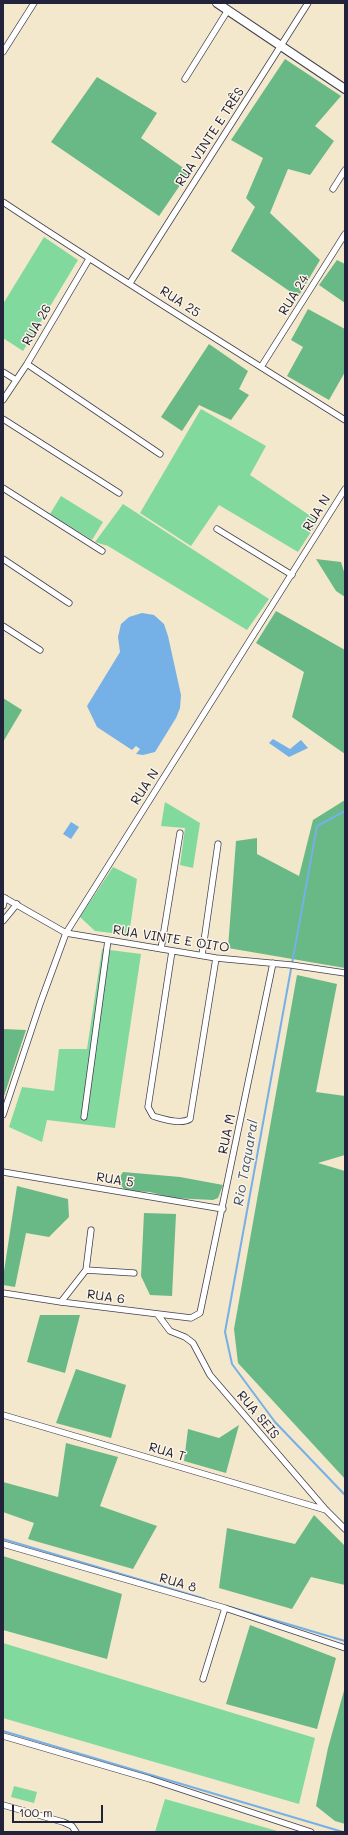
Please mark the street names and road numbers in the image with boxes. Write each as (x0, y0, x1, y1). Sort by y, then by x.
street label: RUA VINTE E TRÊS (172, 85, 248, 189)
street label: RUA 24 (275, 272, 313, 318)
street label: RUA 25 (157, 283, 203, 321)
street label: RUA 26 (19, 302, 55, 348)
street label: RUA N (300, 492, 334, 534)
street label: RUA N (128, 766, 162, 808)
street label: RUA VINTE E OITO (112, 922, 230, 956)
street label: RUA M (215, 1113, 239, 1155)
street label: RUA 5 (95, 1169, 135, 1191)
street label: RUA 6 (86, 1287, 126, 1307)
street label: RUA SEIS (233, 1388, 283, 1442)
street label: RUA T (147, 1439, 187, 1465)
street label: RUA 8 (158, 1570, 198, 1596)

